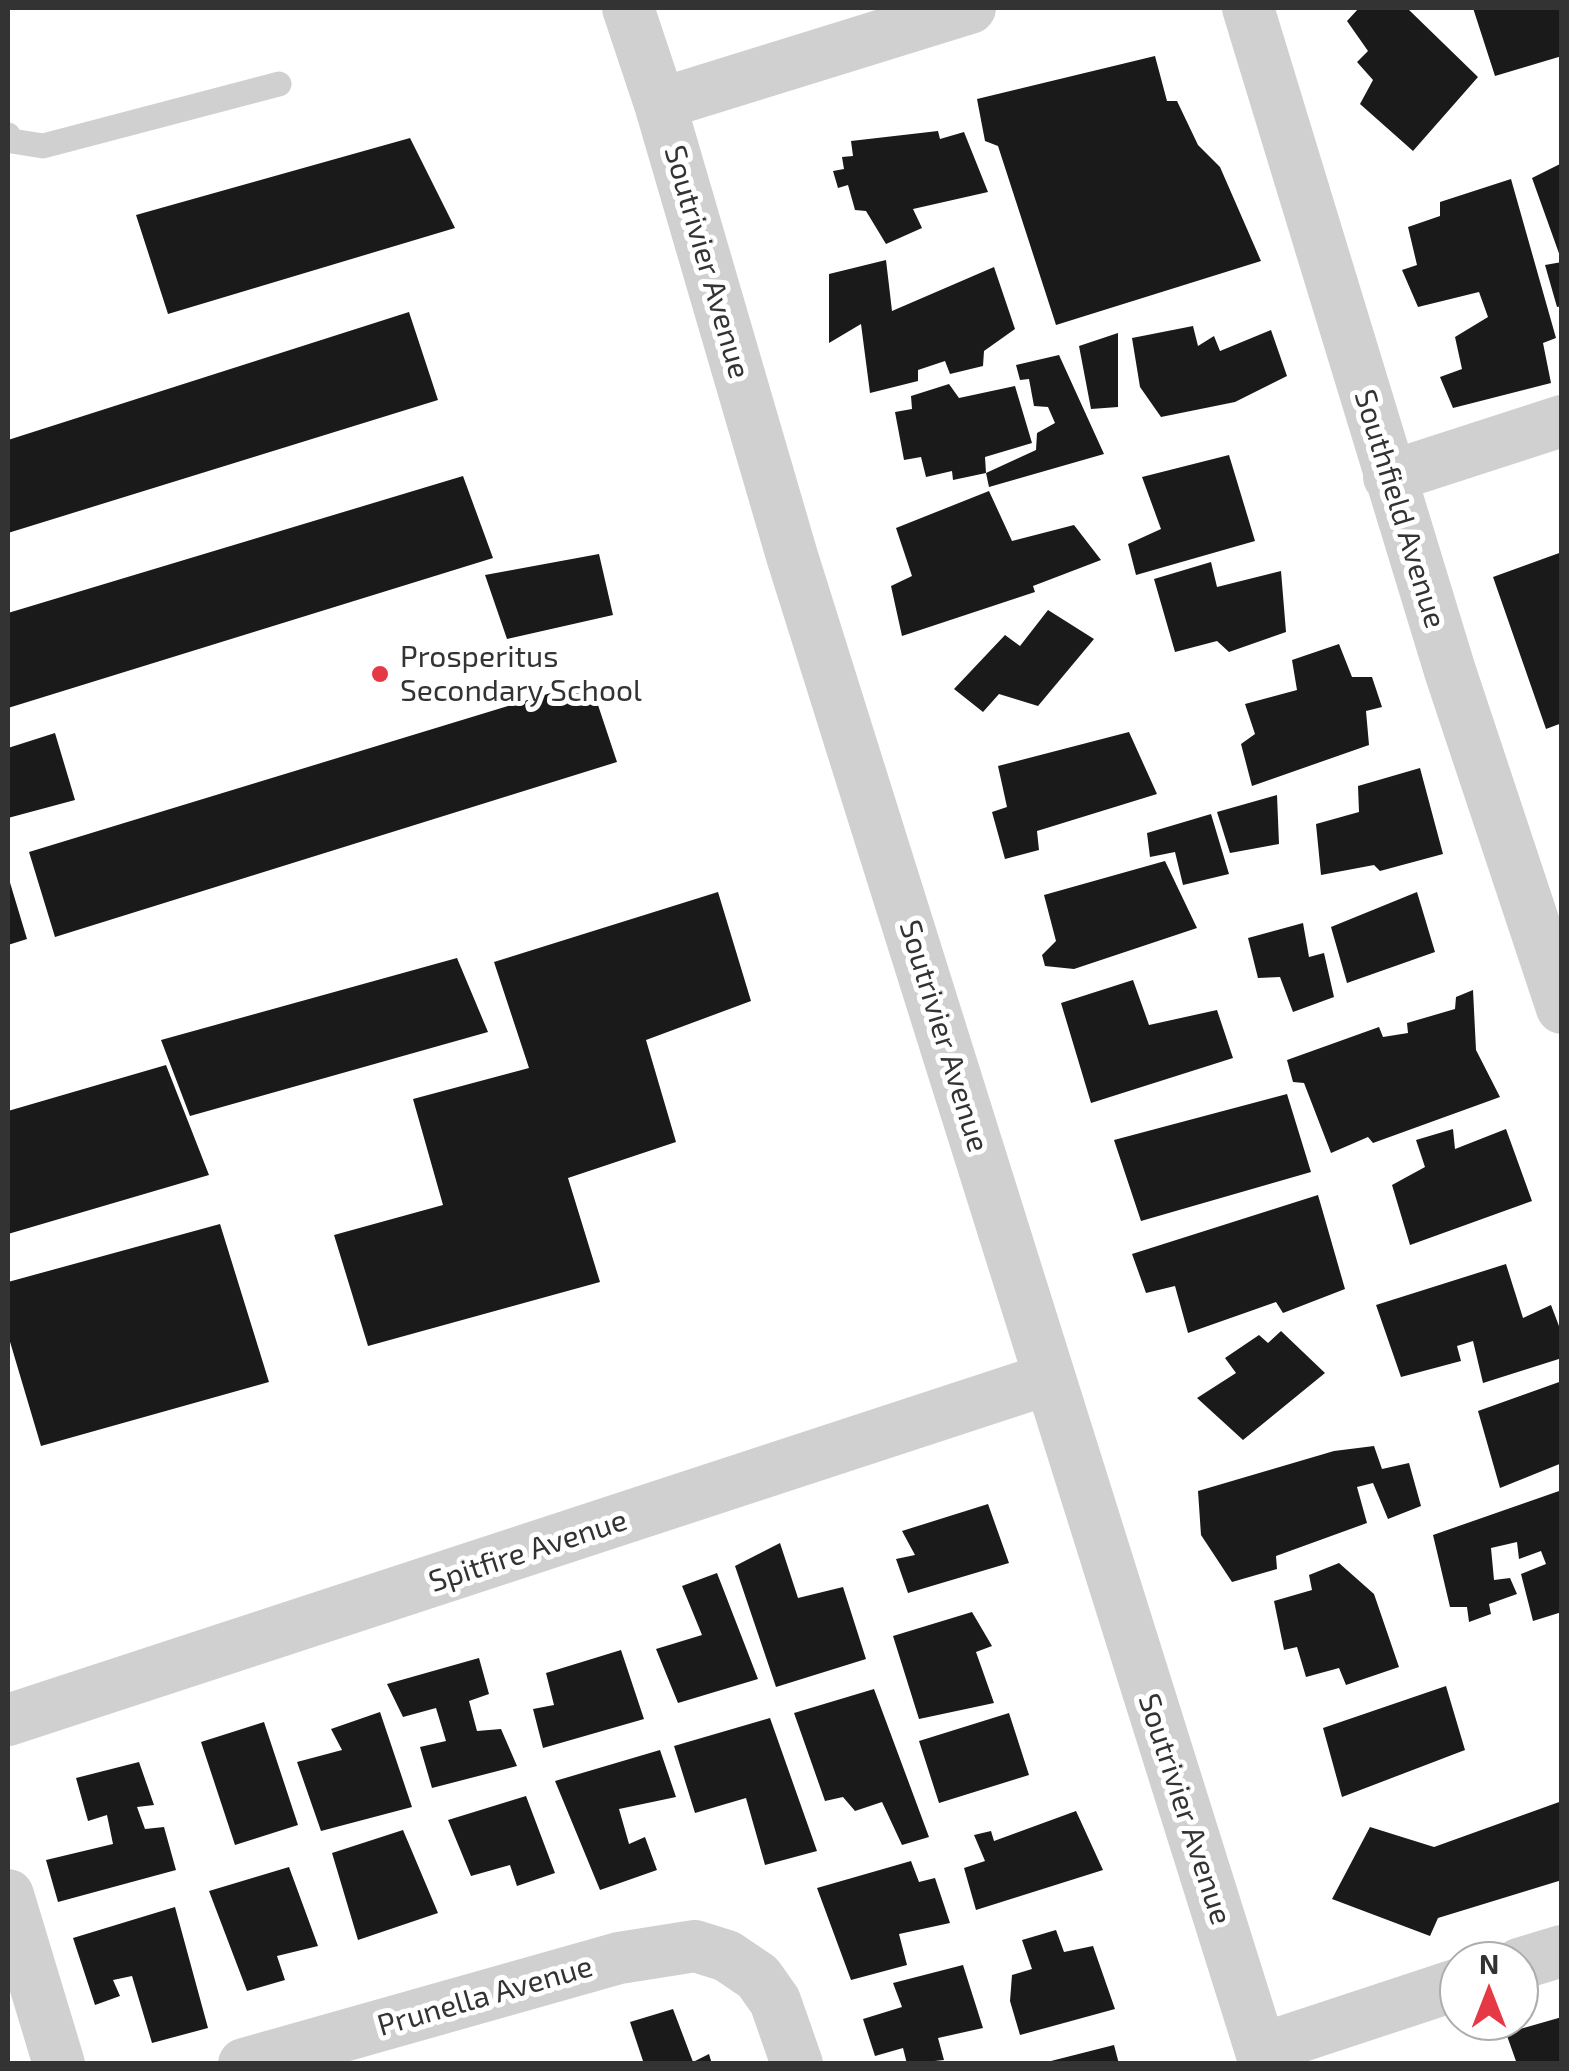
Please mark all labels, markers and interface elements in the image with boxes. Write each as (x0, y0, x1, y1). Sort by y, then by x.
street label: Soutrivier Avenue (657, 141, 757, 383)
street label: Southfield Avenue (1347, 385, 1453, 633)
place label: Prosperitus Secondary School (400, 639, 642, 710)
marker: Prosperitus Secondary School (369, 663, 391, 685)
street label: Soutrivier Avenue (892, 916, 996, 1156)
street label: Spitfire Avenue (424, 1502, 632, 1600)
street label: Soutrivier Avenue (1131, 1689, 1239, 1929)
north arrow (1439, 1941, 1539, 2041)
text: N (1479, 1946, 1499, 1980)
street label: Prunella Avenue (373, 1948, 597, 2044)

